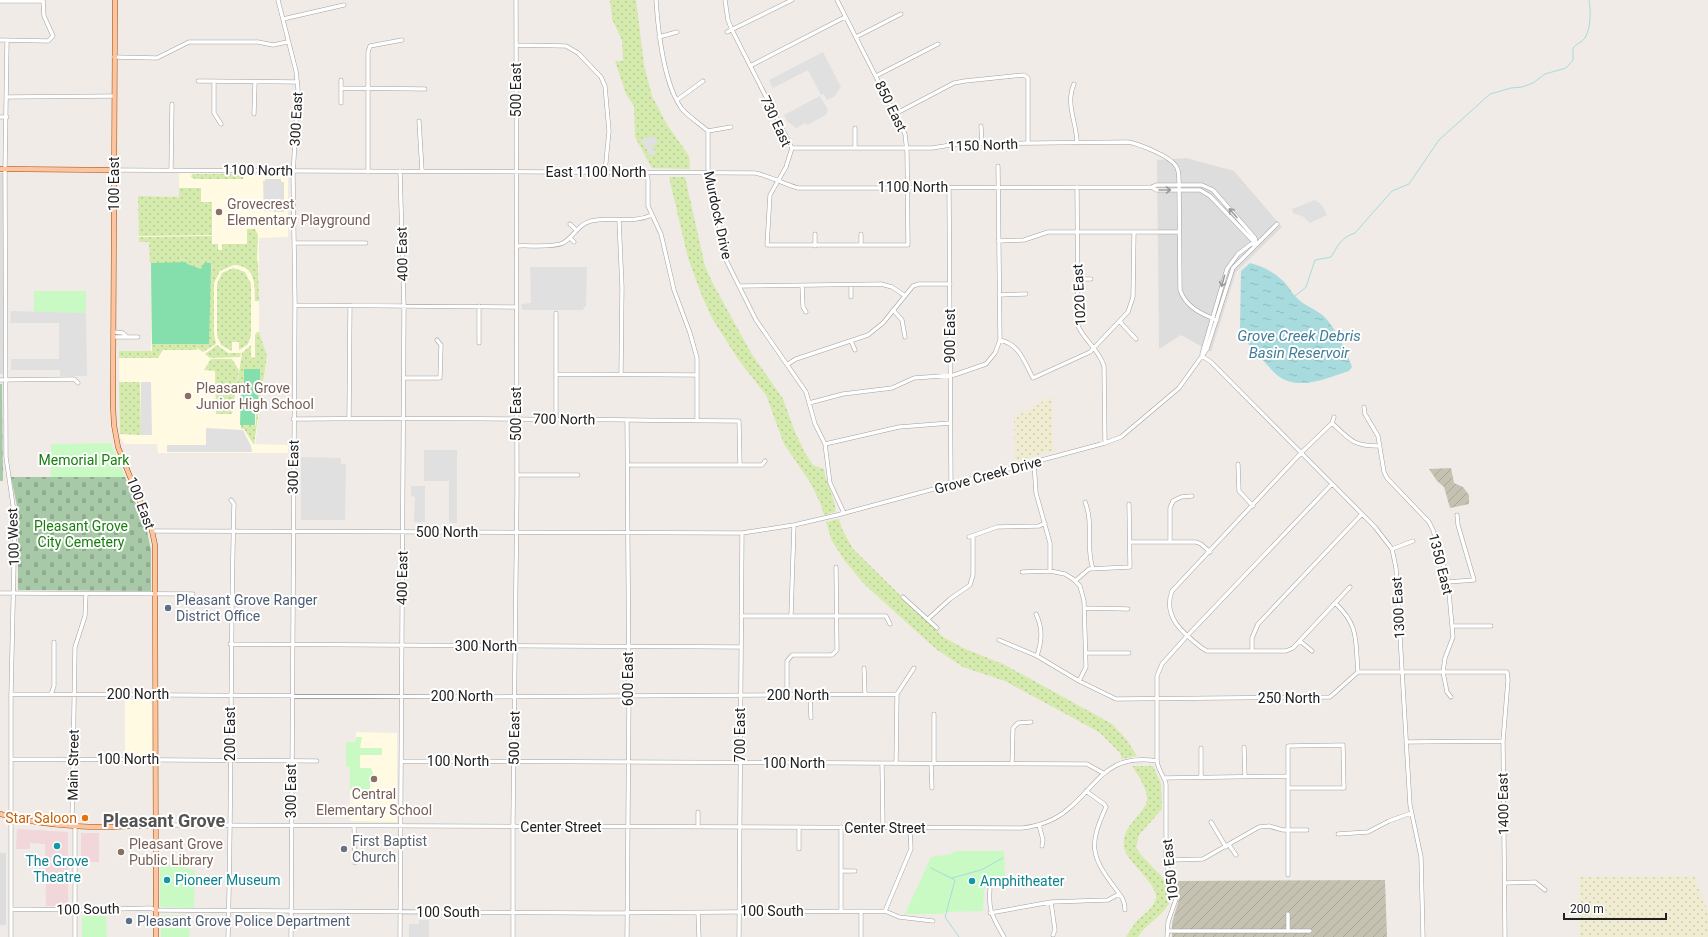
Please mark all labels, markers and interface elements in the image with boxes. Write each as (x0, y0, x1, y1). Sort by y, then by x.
street label: 500 East (508, 62, 524, 117)
street label: 850 East (872, 78, 910, 134)
street label: 300 East (287, 91, 305, 147)
street label: 730 East (757, 93, 795, 149)
street label: 1150 North (948, 136, 1018, 154)
street label: 100 East (106, 156, 122, 211)
street label: 1100 North (223, 161, 293, 179)
street label: East 1100 North (545, 164, 647, 180)
street label: Murdock Drive (701, 169, 735, 261)
street label: 1100 North (878, 179, 948, 195)
one-way arrow (1158, 186, 1171, 194)
place label: Grovecrest Elementary Playground (227, 196, 370, 228)
marker: Grovecrest Elementary Playground (214, 207, 224, 217)
one-way arrow (1228, 208, 1237, 219)
street label: 400 East (394, 226, 410, 281)
street label: 1020 East (1069, 263, 1089, 327)
one-way arrow (1219, 275, 1226, 288)
street label: 900 East (942, 308, 958, 363)
water label: Grove Creek Debris Basin Reservoir (1237, 327, 1361, 362)
place label: Pleasant Grove Junior High School (196, 380, 314, 412)
street label: 500 East (508, 386, 524, 441)
marker: Pleasant Grove Junior High School (183, 391, 193, 401)
street label: 700 North (533, 410, 595, 428)
street label: 300 East (285, 439, 301, 494)
park label: Memorial Park (39, 452, 130, 468)
street label: Grove Creek Drive (933, 453, 1043, 497)
street label: 100 East (124, 475, 158, 532)
street label: 100 West (4, 507, 22, 567)
park label: Pleasant Grove City Cemetery (34, 518, 128, 550)
street label: 500 North (416, 524, 478, 540)
street label: 1350 East (1426, 532, 1456, 597)
street label: 400 East (394, 550, 410, 605)
street label: 1300 East (1388, 576, 1408, 640)
place label: Pleasant Grove Ranger District Office (176, 592, 318, 624)
marker: Pleasant Grove Ranger District Office (163, 603, 173, 613)
street label: 300 North (455, 638, 517, 654)
street label: 600 East (620, 651, 636, 706)
street label: 200 North (107, 686, 169, 702)
street label: 200 North (767, 687, 829, 703)
street label: 200 North (431, 688, 493, 704)
street label: 250 North (1258, 690, 1320, 706)
street label: 200 East (222, 706, 238, 761)
street label: 700 East (732, 707, 748, 762)
street label: 500 East (506, 710, 522, 765)
street label: Main Street (64, 729, 82, 801)
street label: 100 North (97, 751, 159, 767)
street label: 100 North (427, 753, 489, 769)
street label: 100 North (763, 755, 825, 771)
street label: 300 East (283, 763, 299, 818)
street label: 1400 East (1494, 772, 1512, 835)
marker: Central Elementary School (369, 774, 379, 784)
place label: Central Elementary School (316, 786, 432, 818)
place label: Star Saloon (5, 810, 77, 826)
district label: Pleasant Grove (103, 810, 226, 831)
marker: Star Saloon (80, 813, 90, 823)
street label: Center Street (520, 819, 602, 835)
street label: Center Street (844, 820, 926, 836)
place label: First Baptist Church (352, 833, 428, 865)
place label: Pleasant Grove Public Library (129, 836, 223, 868)
street label: 1050 East (1159, 838, 1181, 902)
marker: The Grove Theatre (52, 841, 62, 851)
marker: First Baptist Church (339, 844, 349, 854)
marker: Pleasant Grove Public Library (116, 847, 126, 857)
place label: The Grove Theatre (25, 853, 89, 885)
place label: Pioneer Museum (175, 872, 281, 888)
place label: Amphitheater (980, 873, 1065, 889)
marker: Pioneer Museum (162, 875, 172, 885)
marker: Amphitheater (967, 876, 977, 886)
scale bar (1564, 895, 1666, 921)
street label: 100 South (56, 900, 120, 918)
text: 200 m (1570, 902, 1604, 916)
street label: 100 South (740, 903, 804, 919)
street label: 100 South (416, 904, 480, 920)
place label: Pleasant Grove Police Department (137, 913, 350, 929)
marker: Pleasant Grove Police Department (124, 916, 134, 926)

